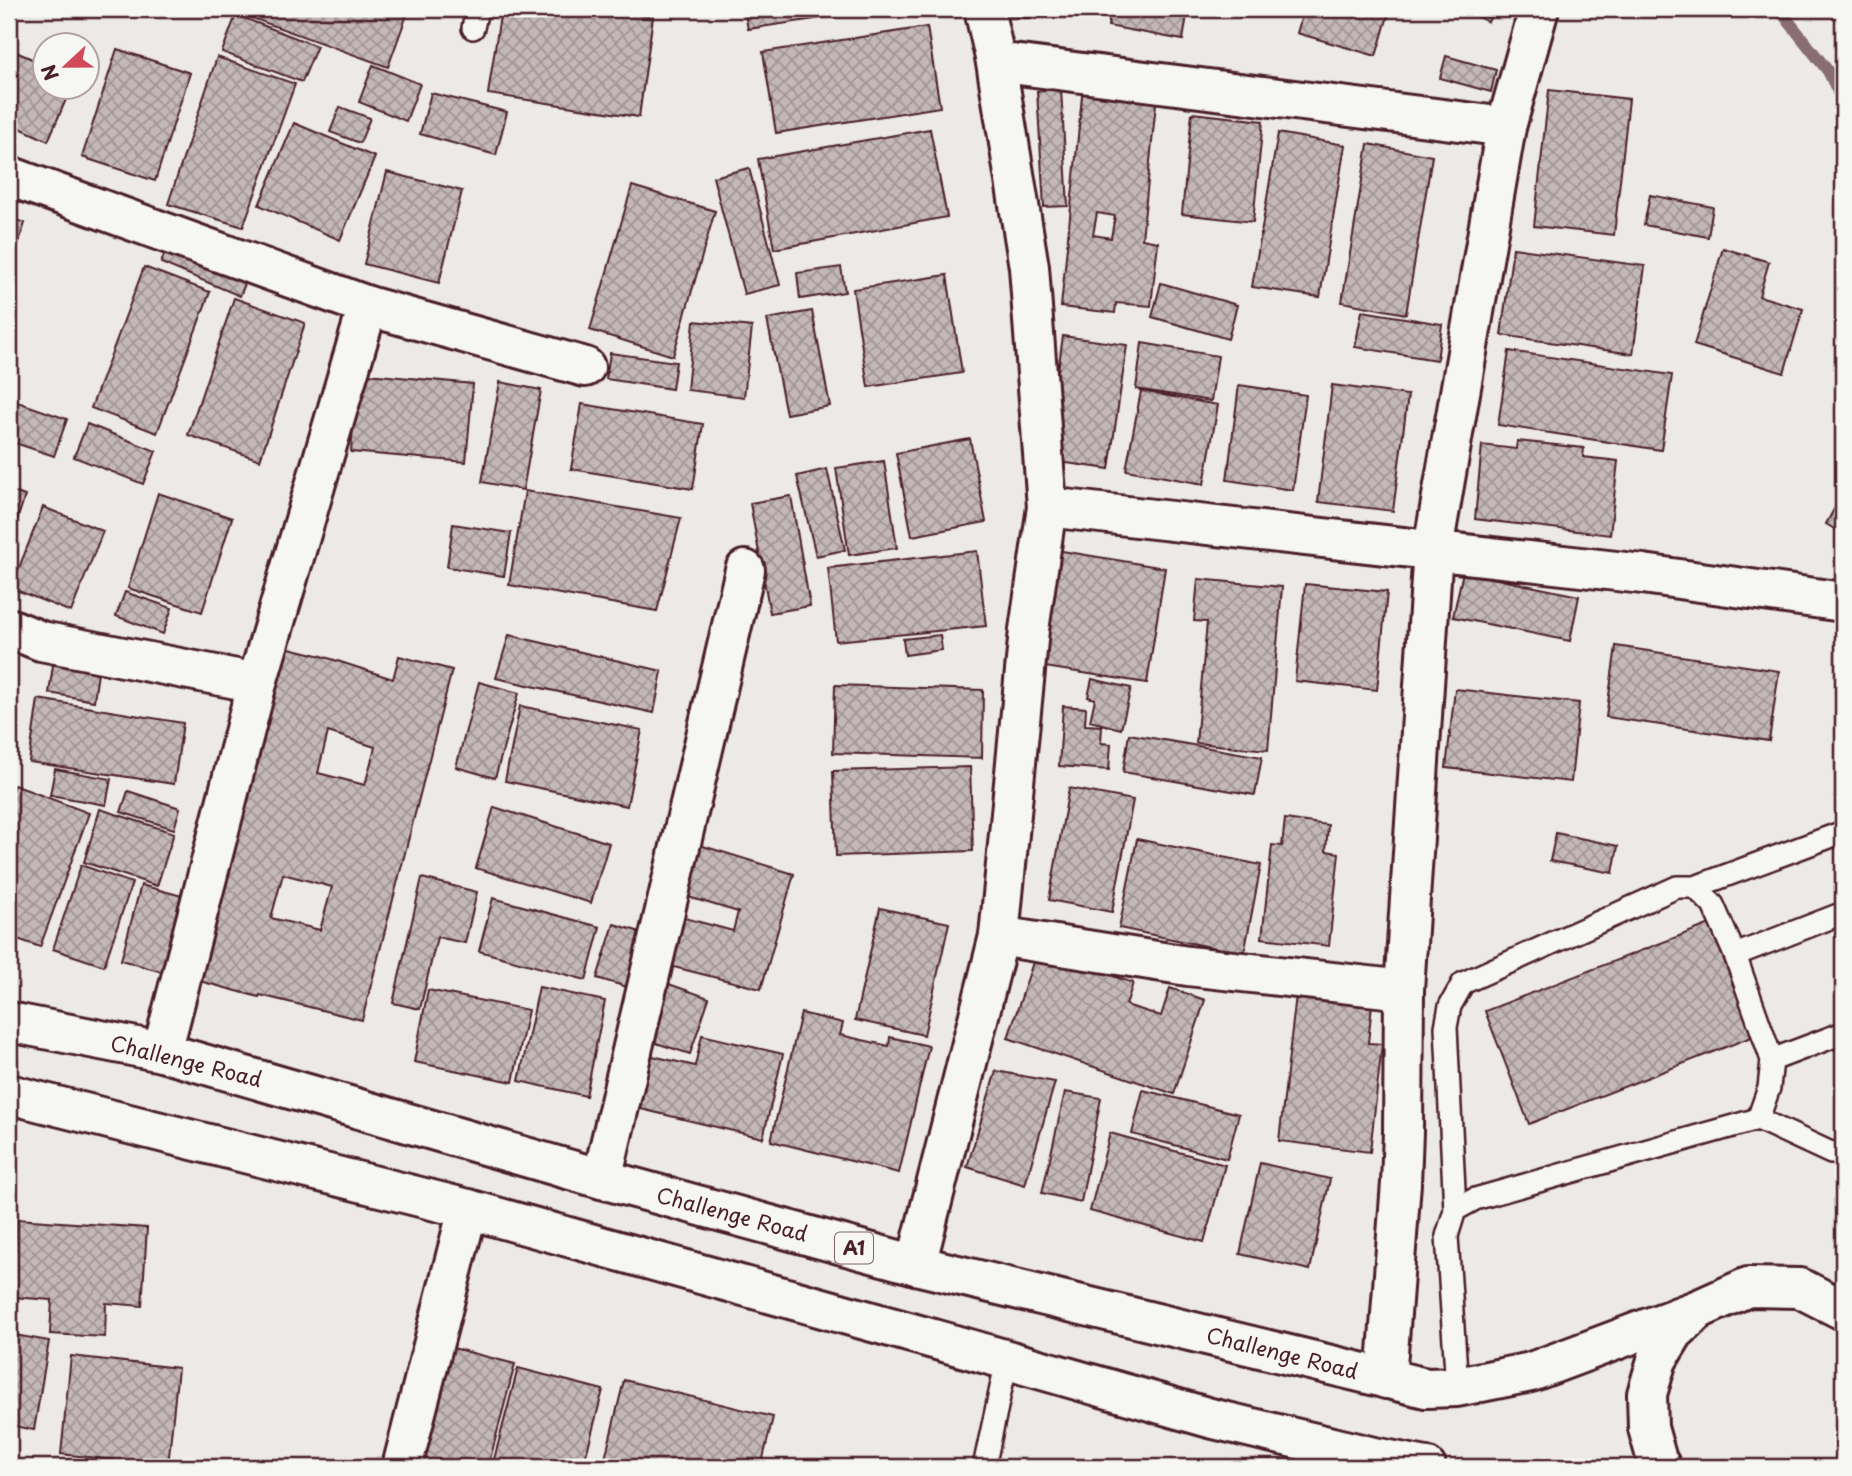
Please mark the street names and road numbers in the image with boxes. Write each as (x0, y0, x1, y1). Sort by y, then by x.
street label: Challenge Road (107, 1026, 266, 1094)
street label: Challenge Road (653, 1177, 812, 1249)
road number: A1 (835, 1232, 873, 1264)
street label: Challenge Road (1203, 1318, 1362, 1386)

